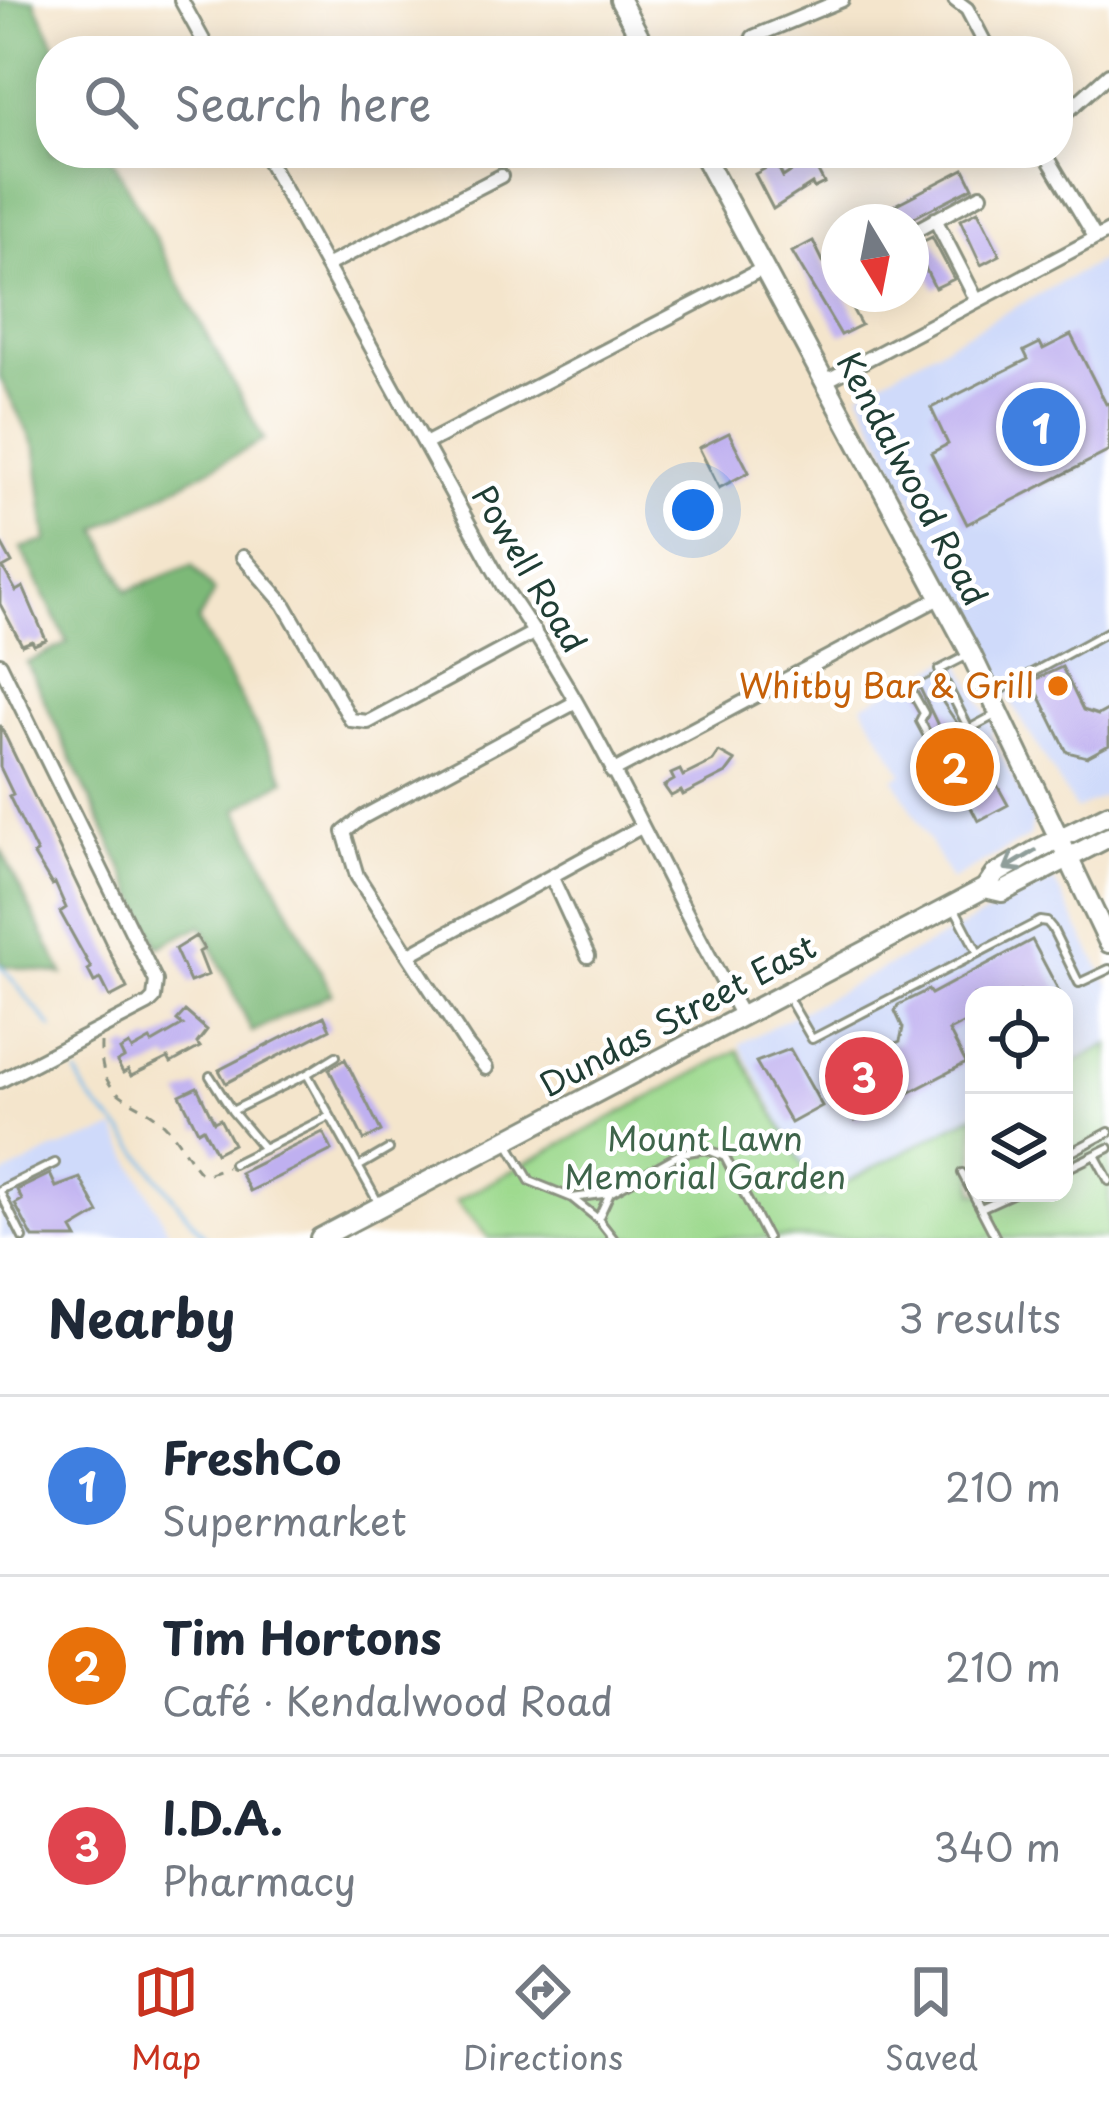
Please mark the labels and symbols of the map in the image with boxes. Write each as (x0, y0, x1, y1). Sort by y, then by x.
north arrow (821, 204, 929, 312)
street label: Kendalwood Road (826, 342, 1002, 614)
pin: 1 (1002, 382, 1080, 472)
street label: Powell Road (461, 474, 601, 661)
your location (663, 480, 723, 540)
place label: Whitby Bar & Grill (739, 659, 1034, 709)
marker: Whitby Bar & Grill (1045, 673, 1071, 699)
pin: 2 (916, 722, 994, 812)
one-way arrow (1004, 848, 1038, 872)
street label: Dundas Street East (530, 920, 824, 1108)
pin: 3 (825, 1031, 903, 1121)
park label: Mount Lawn Memorial Garden (564, 1112, 846, 1200)

